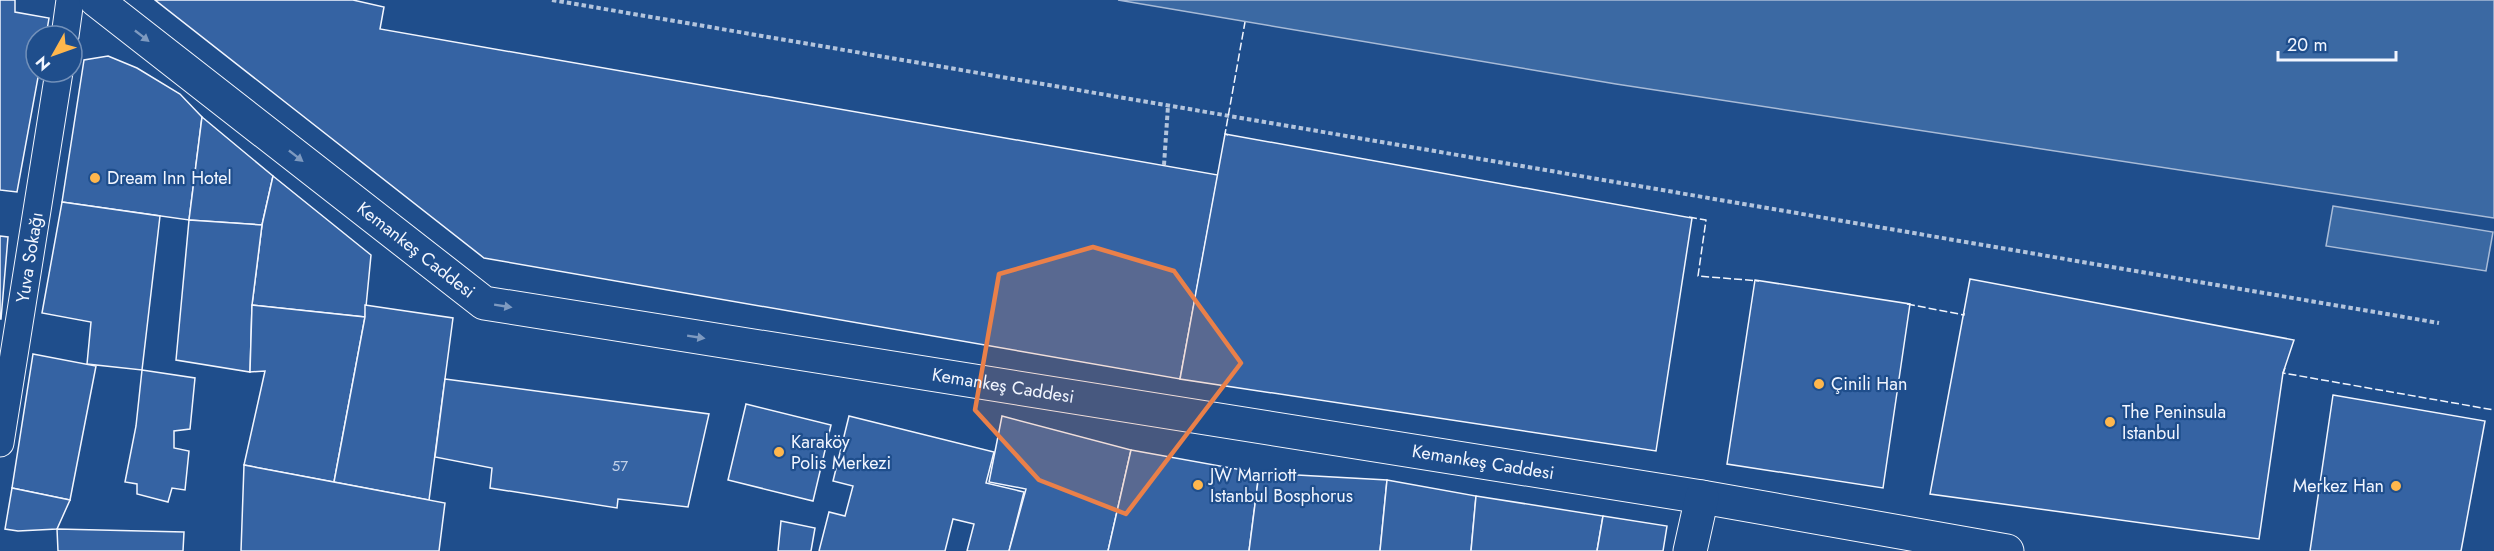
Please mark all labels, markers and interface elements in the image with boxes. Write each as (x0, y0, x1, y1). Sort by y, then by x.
north arrow (24, 24, 84, 84)
scale bar (2278, 24, 2396, 62)
one-way arrow (135, 30, 150, 42)
text: 20 m (2287, 32, 2327, 58)
text: N (30, 51, 56, 76)
one-way arrow (288, 150, 304, 163)
place label: Dream Inn Hotel (107, 165, 232, 191)
marker: Dream Inn Hotel (88, 171, 102, 185)
street label: Kemankeş Caddesi (351, 195, 481, 304)
street label: Yuva Sokağı (10, 210, 50, 304)
one-way arrow (494, 302, 513, 311)
one-way arrow (686, 332, 705, 341)
street label: Kemankeş Caddesi (930, 362, 1076, 410)
place label: Çinili Han (1831, 371, 1907, 397)
marker: Çinili Han (1812, 377, 1826, 391)
place label: The Peninsula Istanbul (2122, 399, 2226, 446)
marker: The Peninsula Istanbul (2103, 415, 2117, 429)
place label: Karaköy Polis Merkezi (791, 429, 891, 476)
street label: Kemankeş Caddesi (1410, 438, 1556, 486)
marker: Karaköy Polis Merkezi (772, 445, 786, 459)
house number: 57 (612, 455, 628, 477)
place label: JW Marriott Istanbul Bosphorus (1208, 462, 1353, 509)
place label: Merkez Han (2293, 473, 2384, 499)
marker: JW Marriott Istanbul Bosphorus (1191, 478, 1205, 492)
marker: Merkez Han (2389, 479, 2403, 493)

